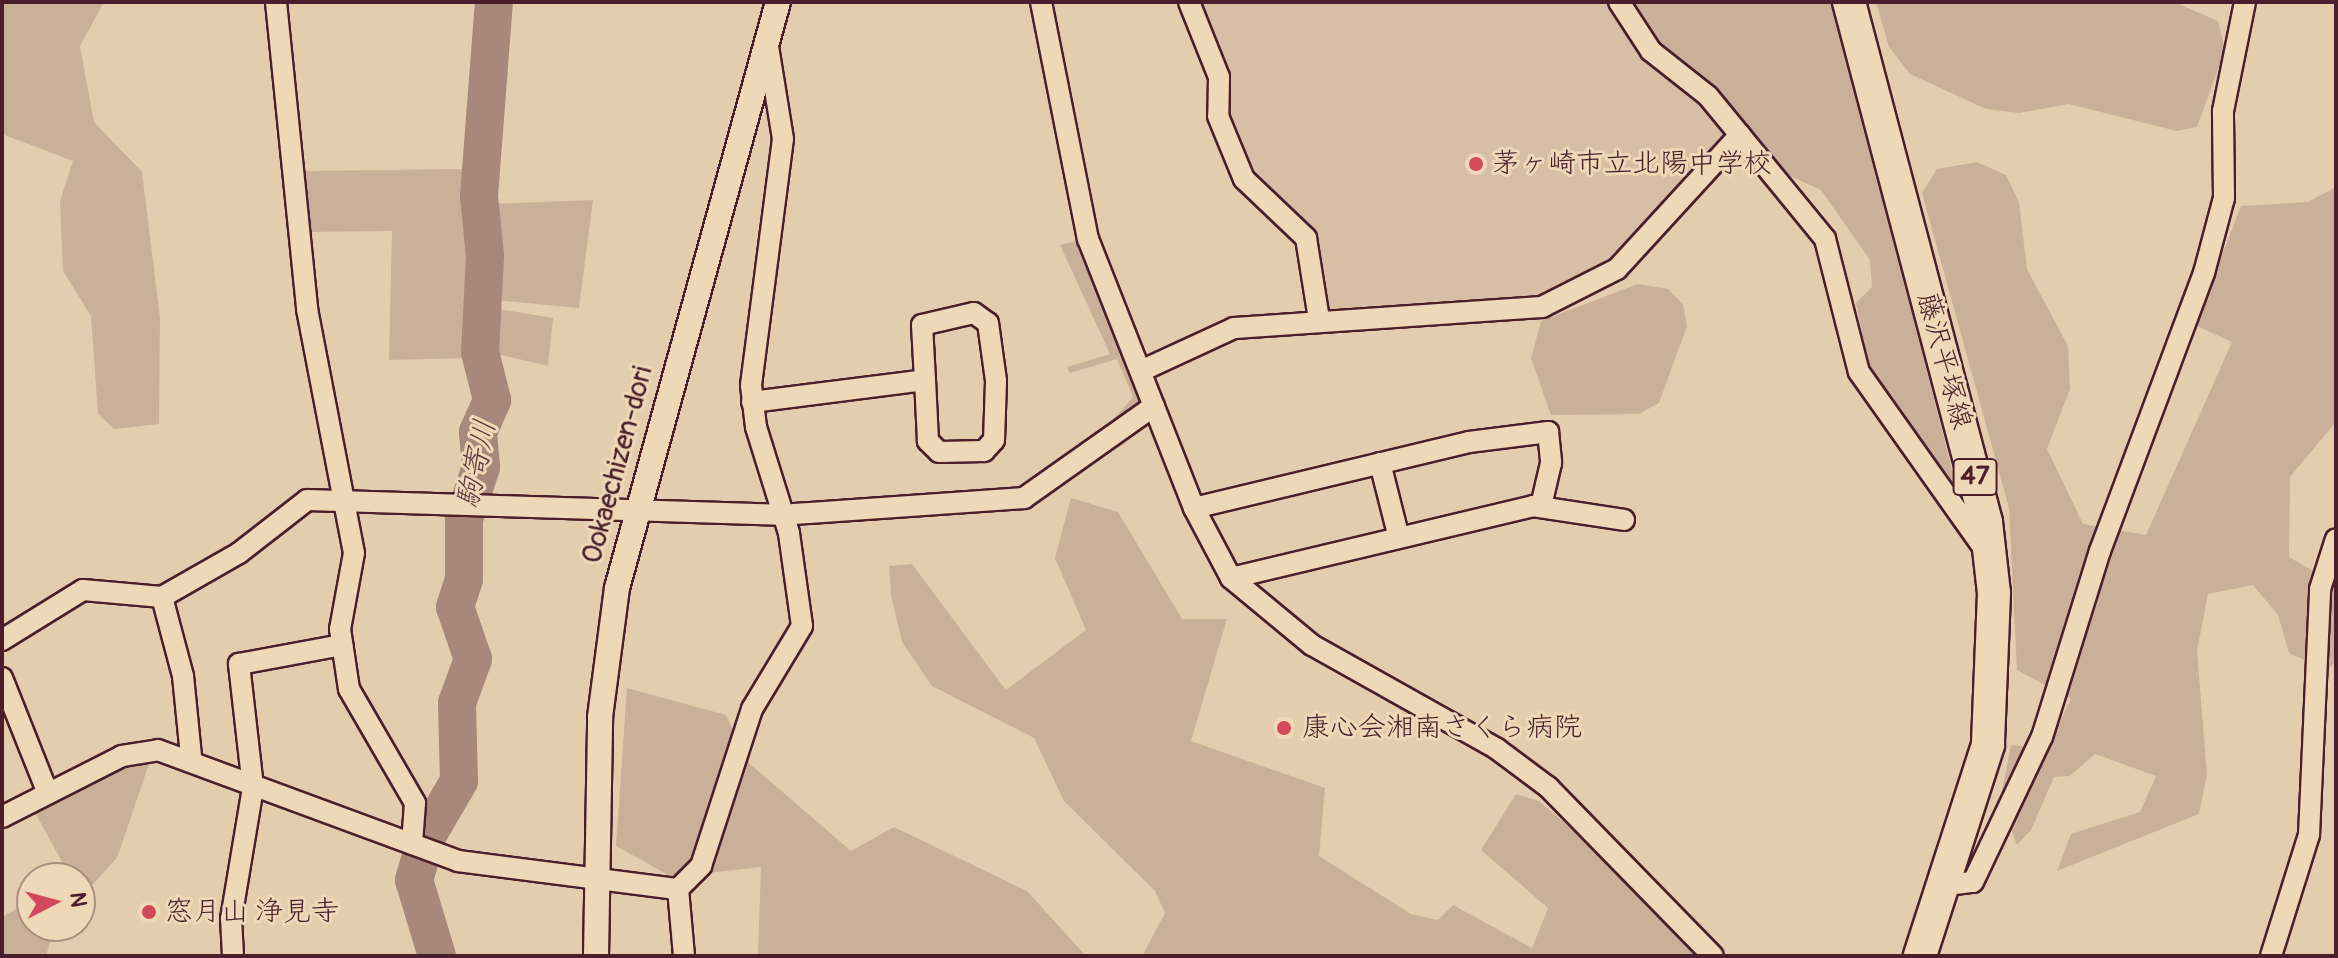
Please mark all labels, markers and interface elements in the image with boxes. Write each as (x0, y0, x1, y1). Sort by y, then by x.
place label: 茅ヶ崎市立北陽中学校 (1492, 147, 1772, 181)
marker: 茅ヶ崎市立北陽中学校 (1467, 155, 1485, 173)
street label: 藤沢平塚線 (1910, 289, 1978, 433)
street label: Ookaechizen-dori (576, 363, 660, 567)
water label: 駒寄川 (450, 416, 504, 512)
road number: 47 (1951, 455, 1999, 499)
place label: 康心会湘南さくら病院 (1302, 711, 1582, 745)
marker: 康心会湘南さくら病院 (1273, 717, 1295, 739)
north arrow (16, 862, 96, 942)
text: N (63, 891, 93, 909)
place label: 窓月山 浄見寺 (165, 895, 339, 929)
marker: 窓月山 浄見寺 (140, 903, 158, 921)

